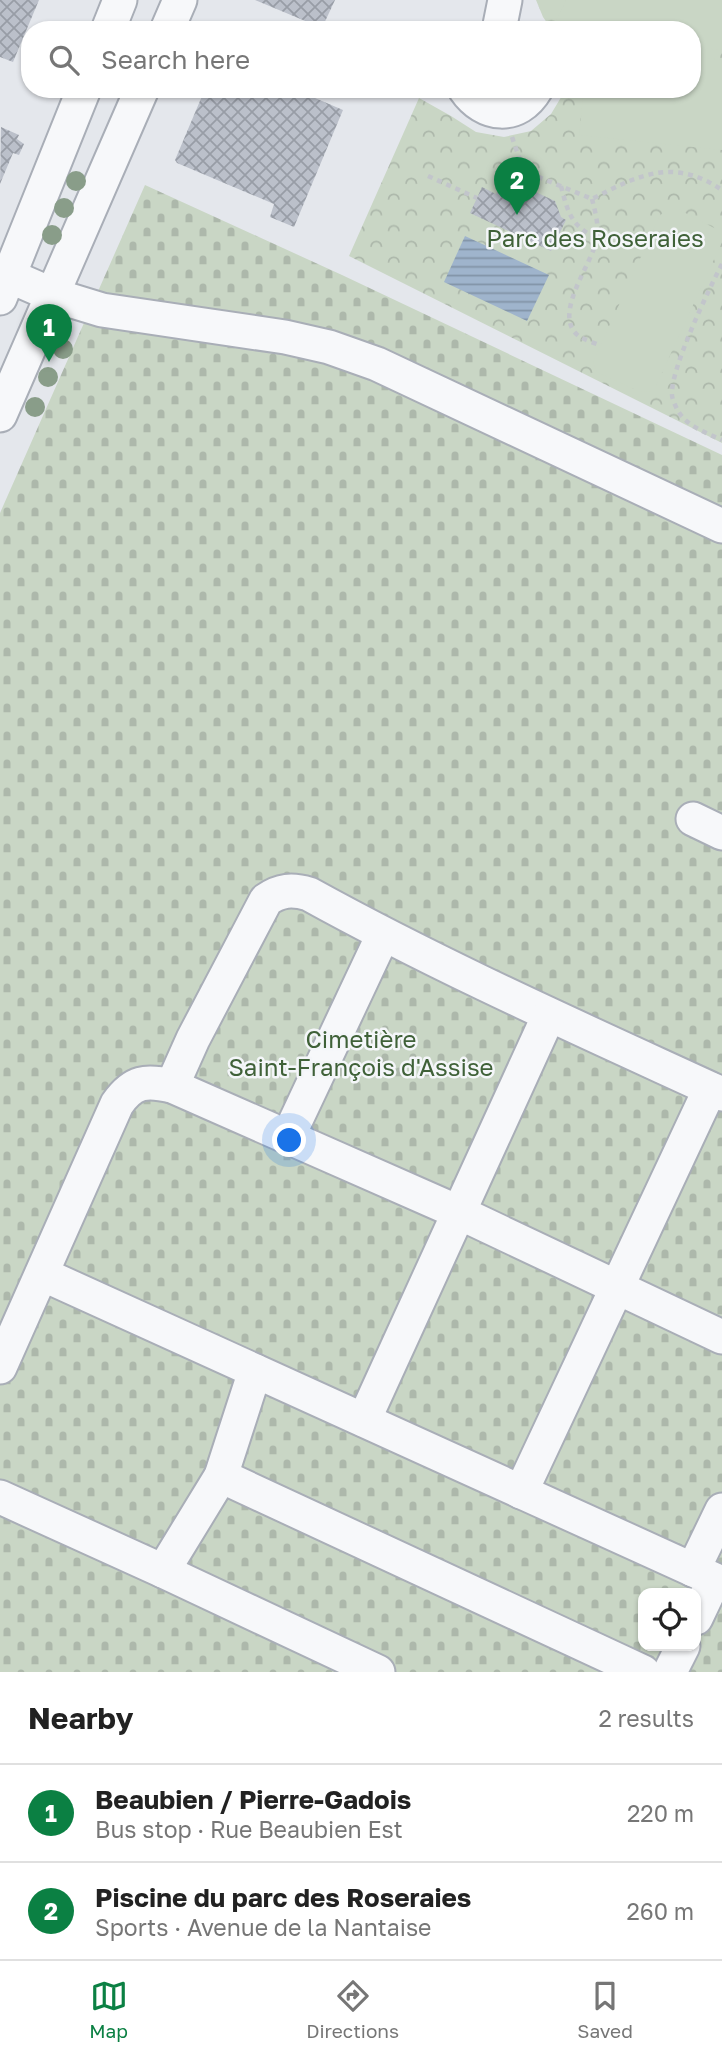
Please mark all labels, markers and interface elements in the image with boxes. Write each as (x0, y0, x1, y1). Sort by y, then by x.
search box (21, 21, 701, 98)
icon: search (45, 41, 83, 79)
text: Search here (101, 44, 250, 75)
pin: 2 (494, 157, 540, 215)
park label: Parc des Roseraies (486, 223, 704, 252)
pin: 1 (26, 304, 72, 362)
park label: Cimetière Saint-François d'Assise (228, 1024, 494, 1081)
your location (272, 1123, 306, 1157)
map controls (638, 1588, 701, 1651)
button: locate (638, 1588, 701, 1651)
text: Nearby (28, 1700, 133, 1736)
text: 2 results (598, 1704, 694, 1732)
text: Beaubien / Pierre-Gadois (95, 1784, 411, 1815)
text: 1 (45, 1799, 57, 1827)
text: 220 m (627, 1799, 694, 1827)
text: Bus stop · Rue Beaubien Est (95, 1815, 403, 1843)
text: Piscine du parc des Roseraies (95, 1882, 471, 1913)
text: 2 (44, 1897, 58, 1925)
text: 260 m (626, 1897, 694, 1925)
text: Sports · Avenue de la Nantaise (95, 1913, 431, 1941)
tab: Map (89, 1977, 128, 2042)
tab: Directions (306, 1977, 399, 2042)
tab: Saved (577, 1977, 633, 2042)

